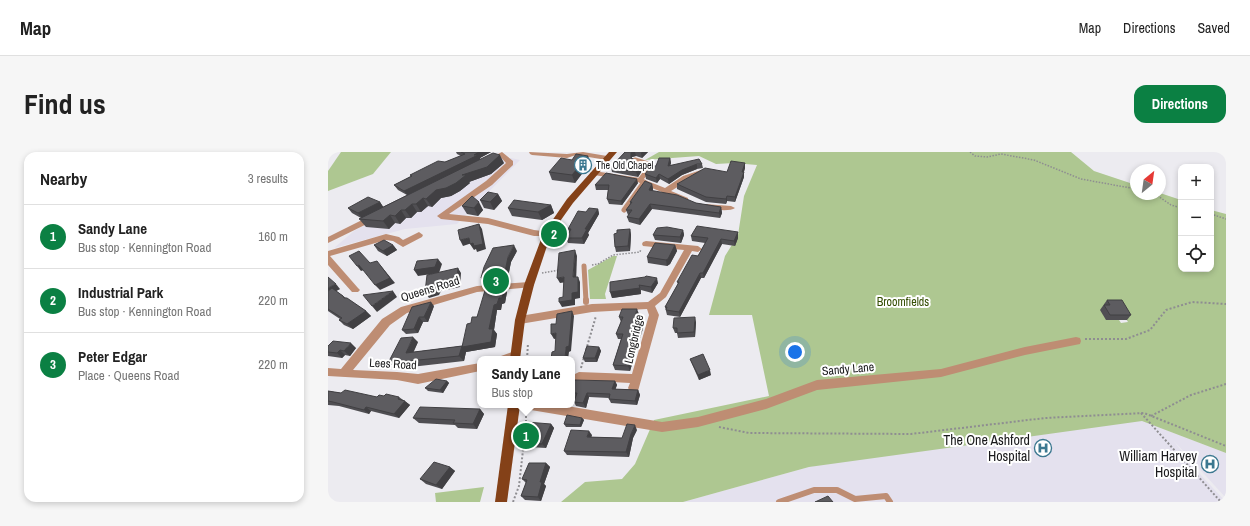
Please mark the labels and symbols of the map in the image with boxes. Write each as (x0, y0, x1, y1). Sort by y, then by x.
building icon: The Old Chapel (573, 155, 593, 175)
place label: The Old Chapel (596, 159, 654, 172)
north arrow (1130, 164, 1166, 200)
pin: 2 (541, 219, 567, 249)
pin: 3 (483, 266, 509, 296)
street label: Queens Road (399, 272, 461, 306)
park label: Broomfields (877, 294, 929, 310)
street label: Longbridge (621, 313, 647, 365)
your location (785, 342, 805, 362)
street label: Lees Road (369, 355, 417, 373)
street label: Sandy Lane (821, 359, 875, 379)
pin: 1 (513, 421, 539, 451)
place label: The One Ashford Hospital (943, 431, 1030, 465)
hospital icon: The One Ashford Hospital (1033, 438, 1053, 458)
place label: William Harvey Hospital (1119, 447, 1197, 481)
hospital icon: William Harvey Hospital (1200, 454, 1220, 474)

